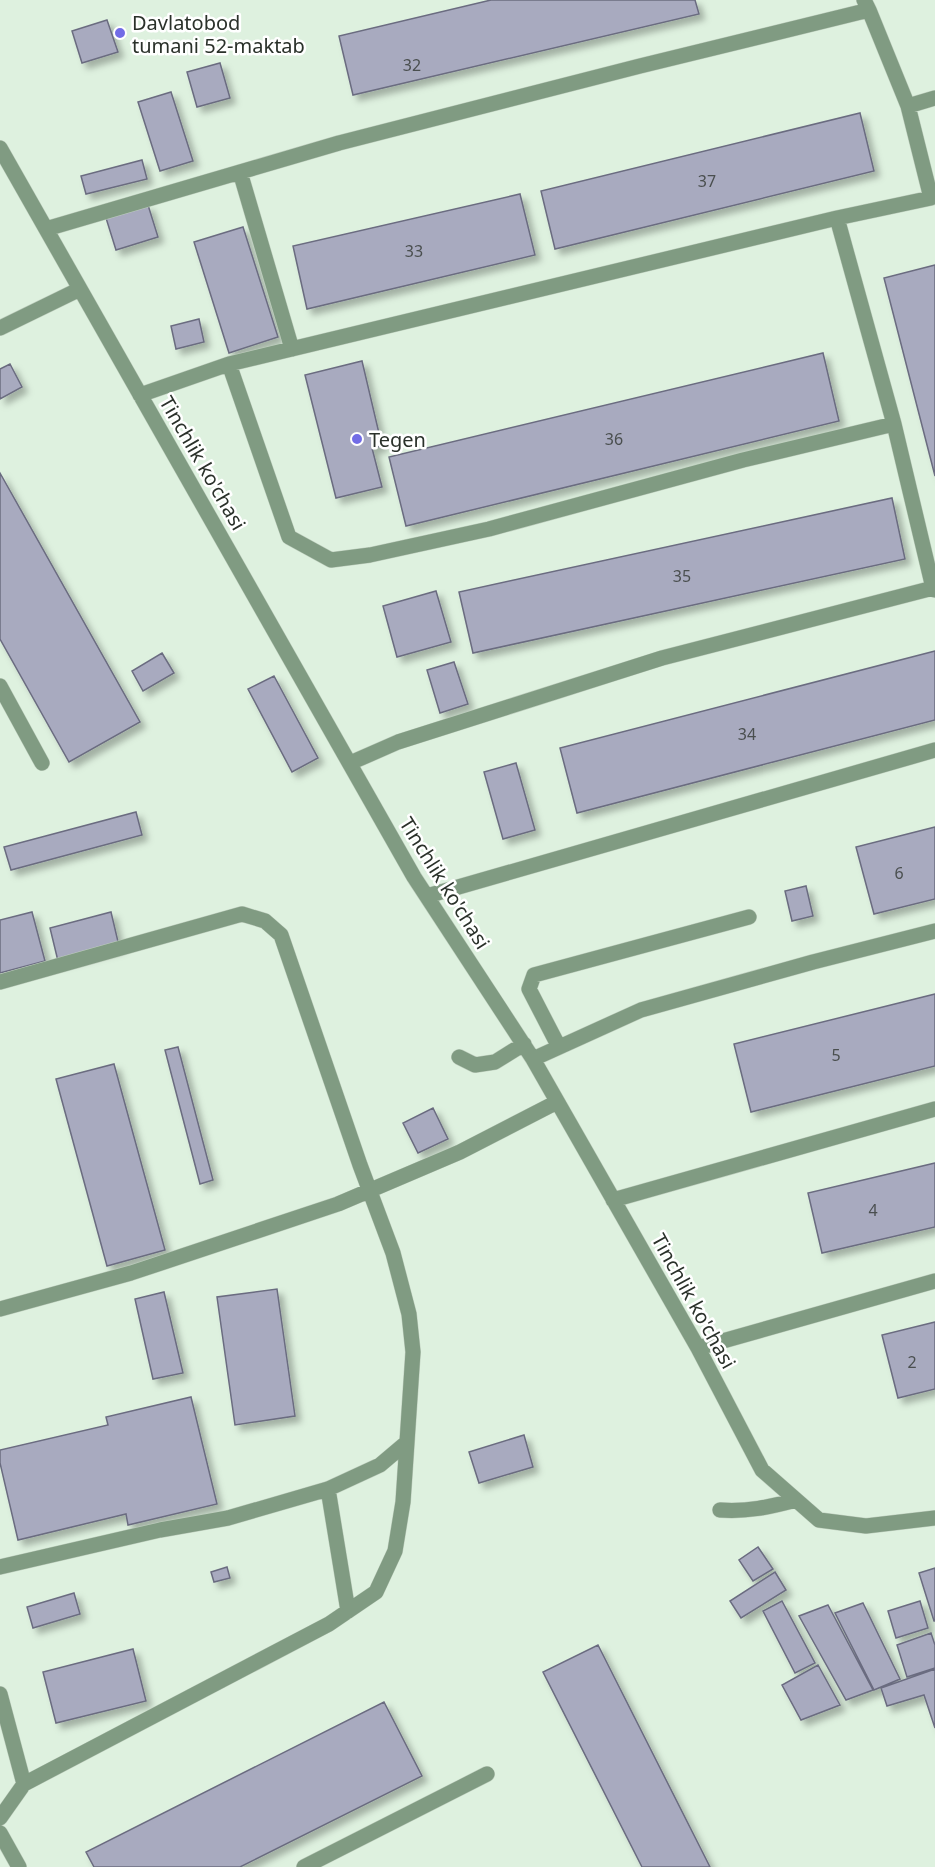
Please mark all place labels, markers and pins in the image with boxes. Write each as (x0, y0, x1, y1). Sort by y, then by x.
place label: Davlatobod tumani 52-maktab (132, 9, 305, 59)
marker: Davlatobod tumani 52-maktab (113, 26, 127, 40)
place label: Tegen (369, 426, 426, 453)
marker: Tegen (350, 432, 364, 446)

